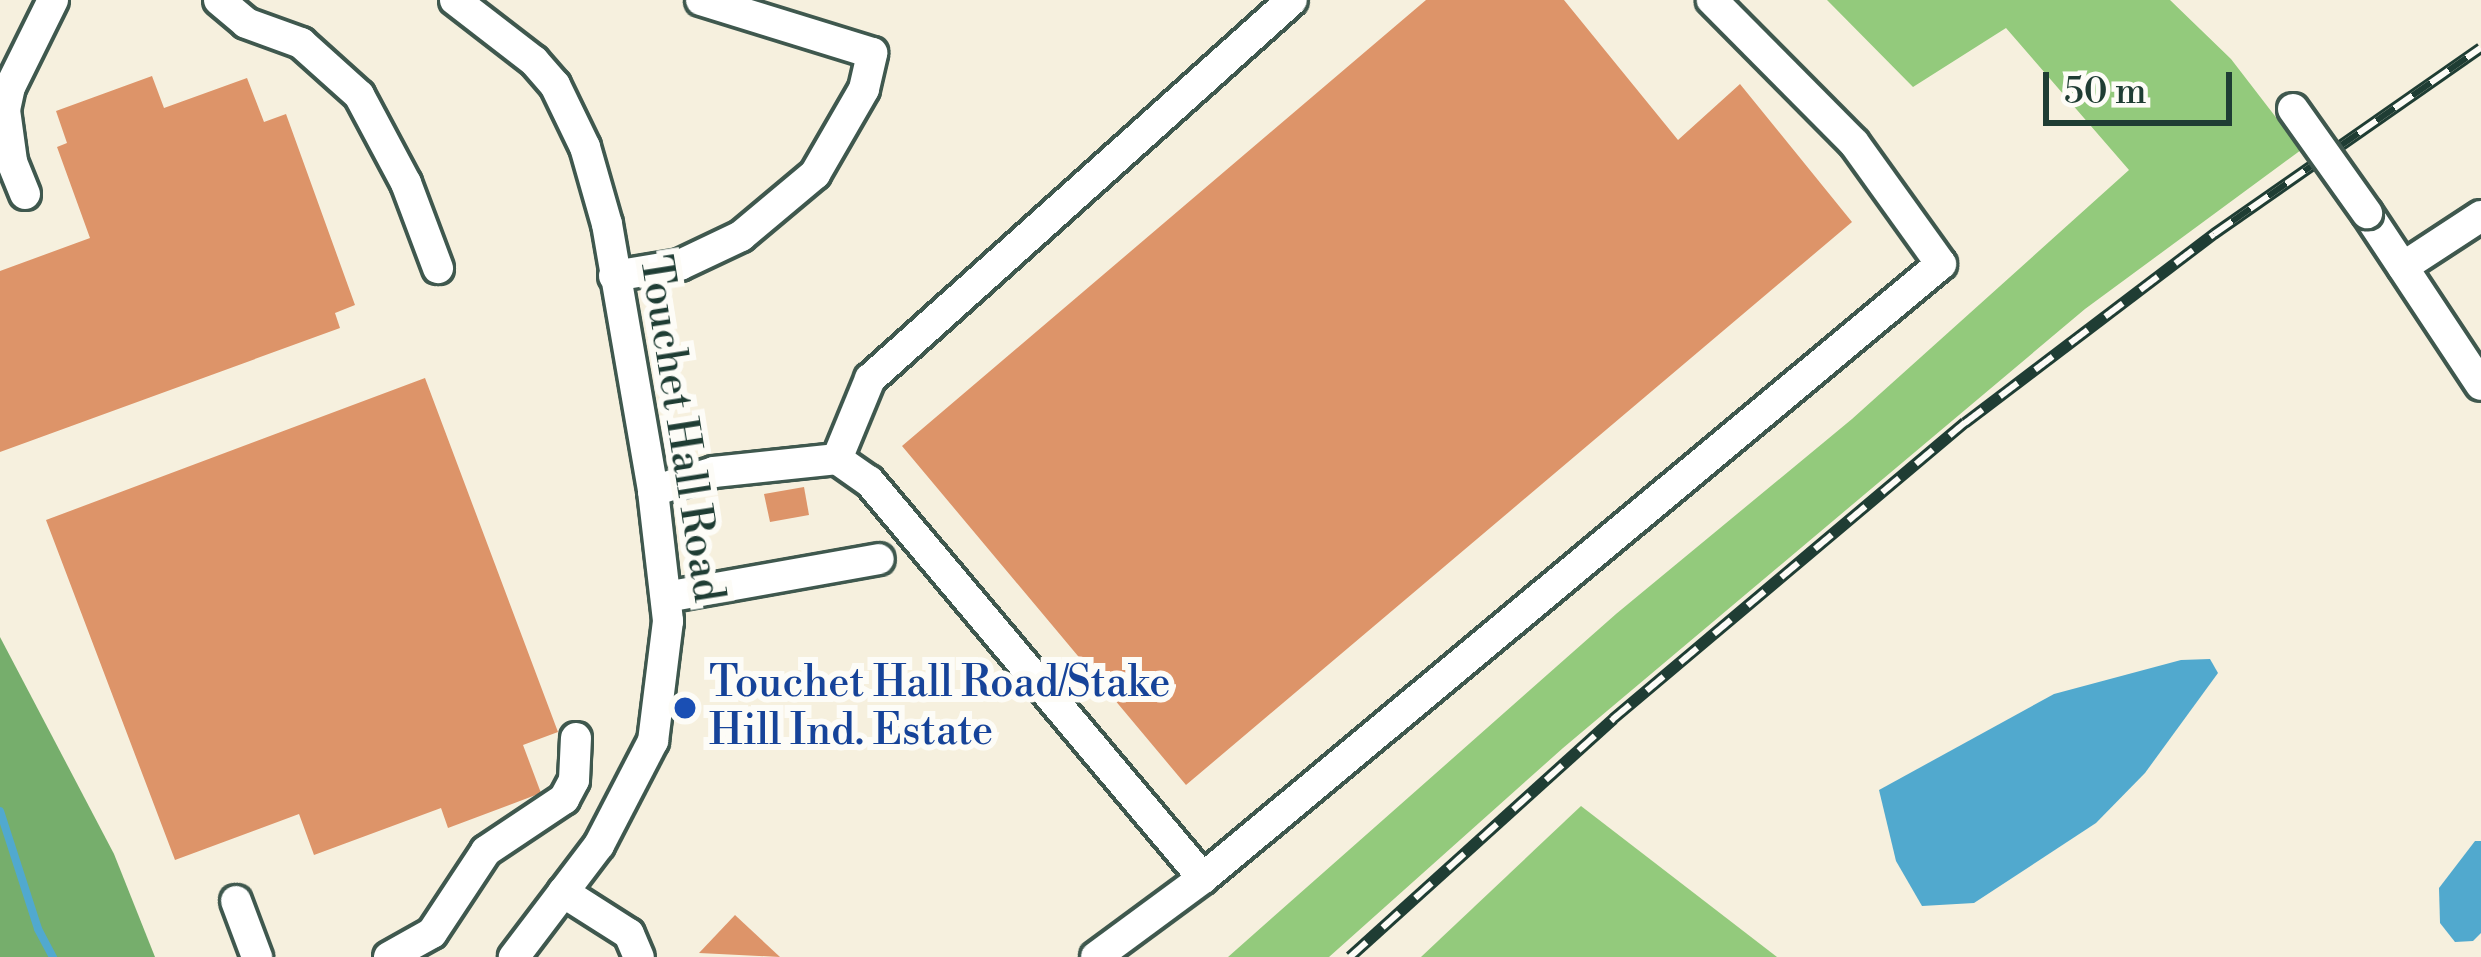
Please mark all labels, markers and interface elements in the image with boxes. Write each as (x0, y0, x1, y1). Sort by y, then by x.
scale bar (2049, 48, 2238, 122)
text: 50 m (2064, 70, 2147, 115)
street label: Touchet Hall Road (628, 252, 732, 606)
place label: Touchet Hall Road/Stake Hill Ind. Estate (709, 659, 1170, 758)
marker: Touchet Hall Road/Stake Hill Ind. Estate (672, 695, 698, 721)

